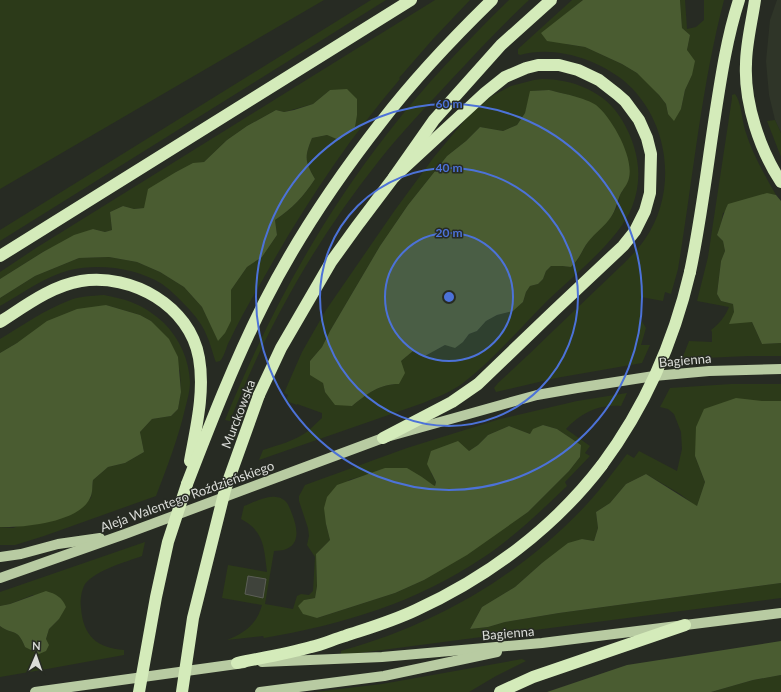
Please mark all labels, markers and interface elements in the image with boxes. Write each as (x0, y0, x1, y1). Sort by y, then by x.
text: 60 m (436, 96, 462, 111)
text: 40 m (436, 160, 462, 175)
text: 20 m (436, 225, 462, 240)
centre of rings (442, 290, 456, 304)
street label: Bagienna (658, 350, 712, 370)
street label: Murckowska (218, 377, 258, 451)
street label: Aleja Walentego Roździeńskiego (98, 457, 276, 535)
street label: Bagienna (481, 623, 535, 643)
north arrow (16, 636, 56, 676)
text: N (32, 639, 41, 652)

